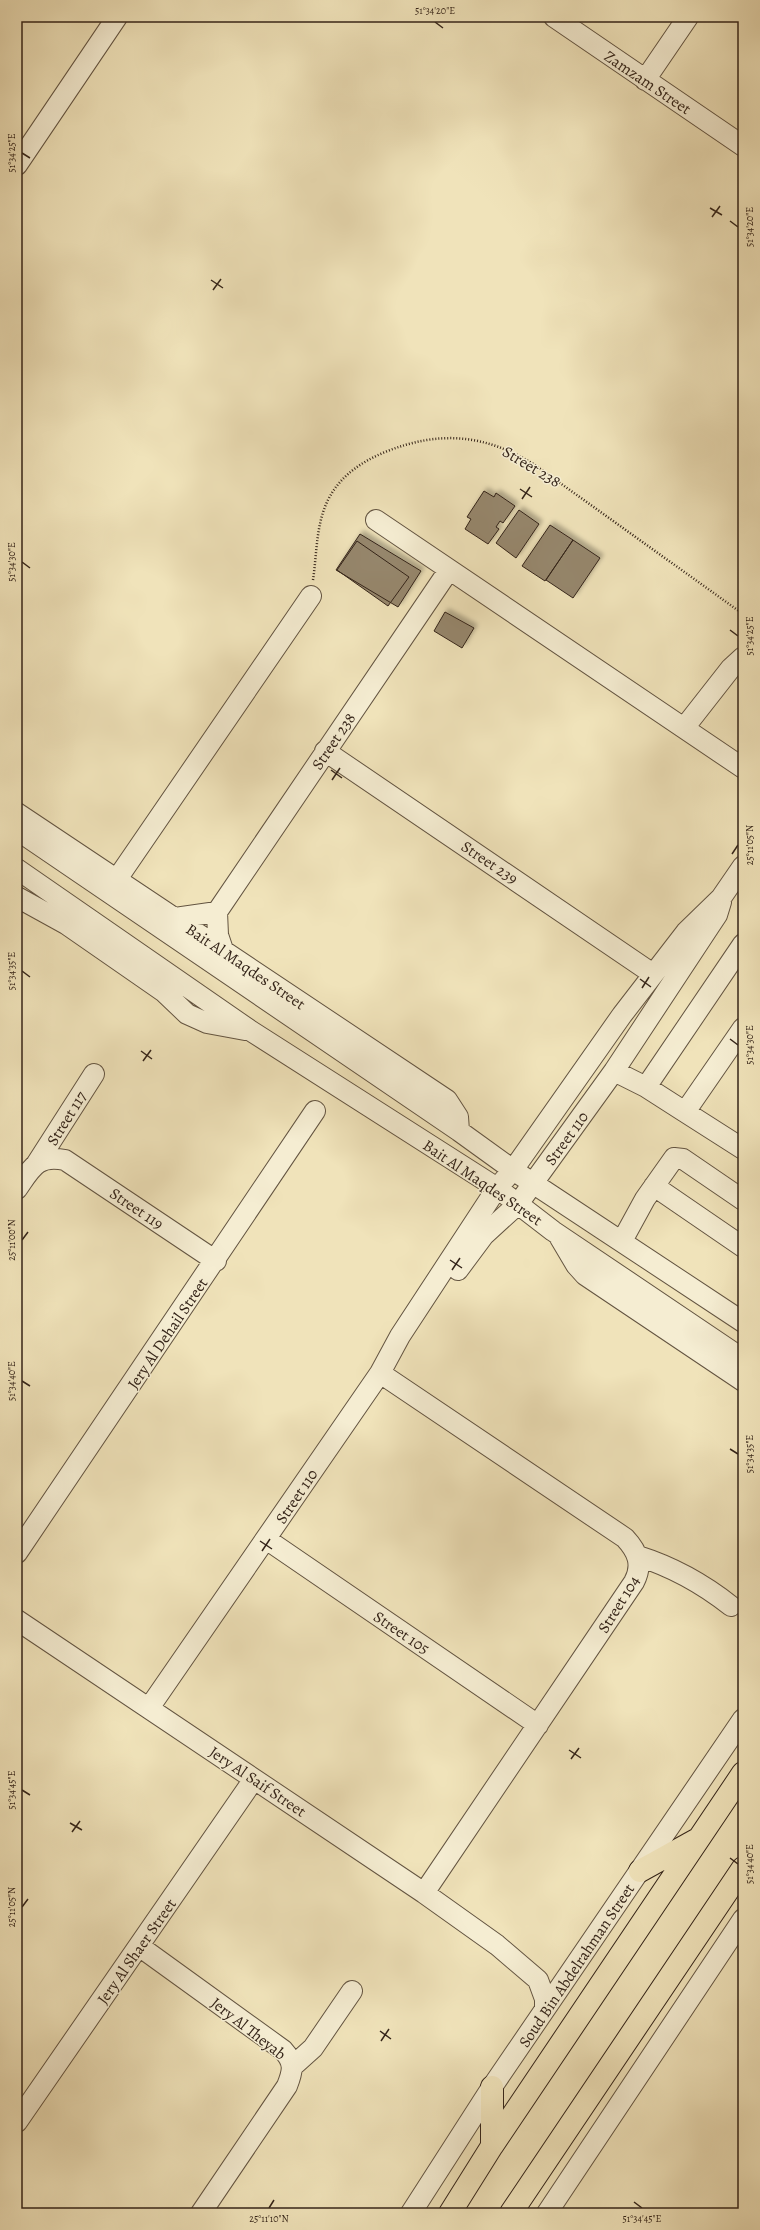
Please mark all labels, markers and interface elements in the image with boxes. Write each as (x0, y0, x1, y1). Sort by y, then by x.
text: 51°34'20"E (415, 4, 455, 17)
street label: Zamzam Street (600, 46, 695, 120)
text: 51°34'25"E (5, 133, 18, 173)
text: 51°34'20"E (743, 207, 756, 247)
street label: Street 238 (498, 441, 565, 493)
text: 51°34'30"E (5, 542, 18, 582)
text: 51°34'25"E (743, 616, 756, 656)
street label: Street 238 (307, 709, 361, 774)
text: 25°11'05"N (743, 825, 756, 865)
street label: Street 239 (457, 836, 522, 890)
street label: Bait Al Maqdes Street (181, 919, 310, 1015)
text: 51°34'35"E (5, 952, 18, 990)
text: 51°34'30"E (743, 1025, 756, 1065)
street label: Street 117 (42, 1087, 92, 1150)
street label: Street 110 (540, 1107, 594, 1170)
street label: Bait Al Maqdes Street (418, 1135, 547, 1231)
street label: Street 119 (105, 1183, 168, 1235)
text: 25°11'00"N (5, 1219, 18, 1261)
street label: Jery Al Dehail Street (122, 1274, 213, 1394)
text: 51°34'40"E (5, 1361, 18, 1401)
text: 51°34'35"E (743, 1435, 756, 1473)
street label: Street 110 (270, 1465, 323, 1528)
street label: Street 104 (593, 1572, 645, 1637)
street label: Street 105 (369, 1606, 434, 1660)
street label: Jery Al Saif Street (205, 1741, 310, 1822)
text: 51°34'45"E (5, 1770, 18, 1809)
text: 51°34'40"E (743, 1844, 756, 1884)
street label: Soud Bin Abdelrahman Street (514, 1879, 640, 2052)
text: 25°11'05"N (5, 1887, 18, 1927)
street label: Jery Al Shaer Street (92, 1894, 182, 2009)
street label: Jery Al Theyab (206, 1992, 291, 2065)
text: 25°11'10"N (249, 2212, 289, 2225)
text: 51°34'45"E (623, 2212, 662, 2225)

